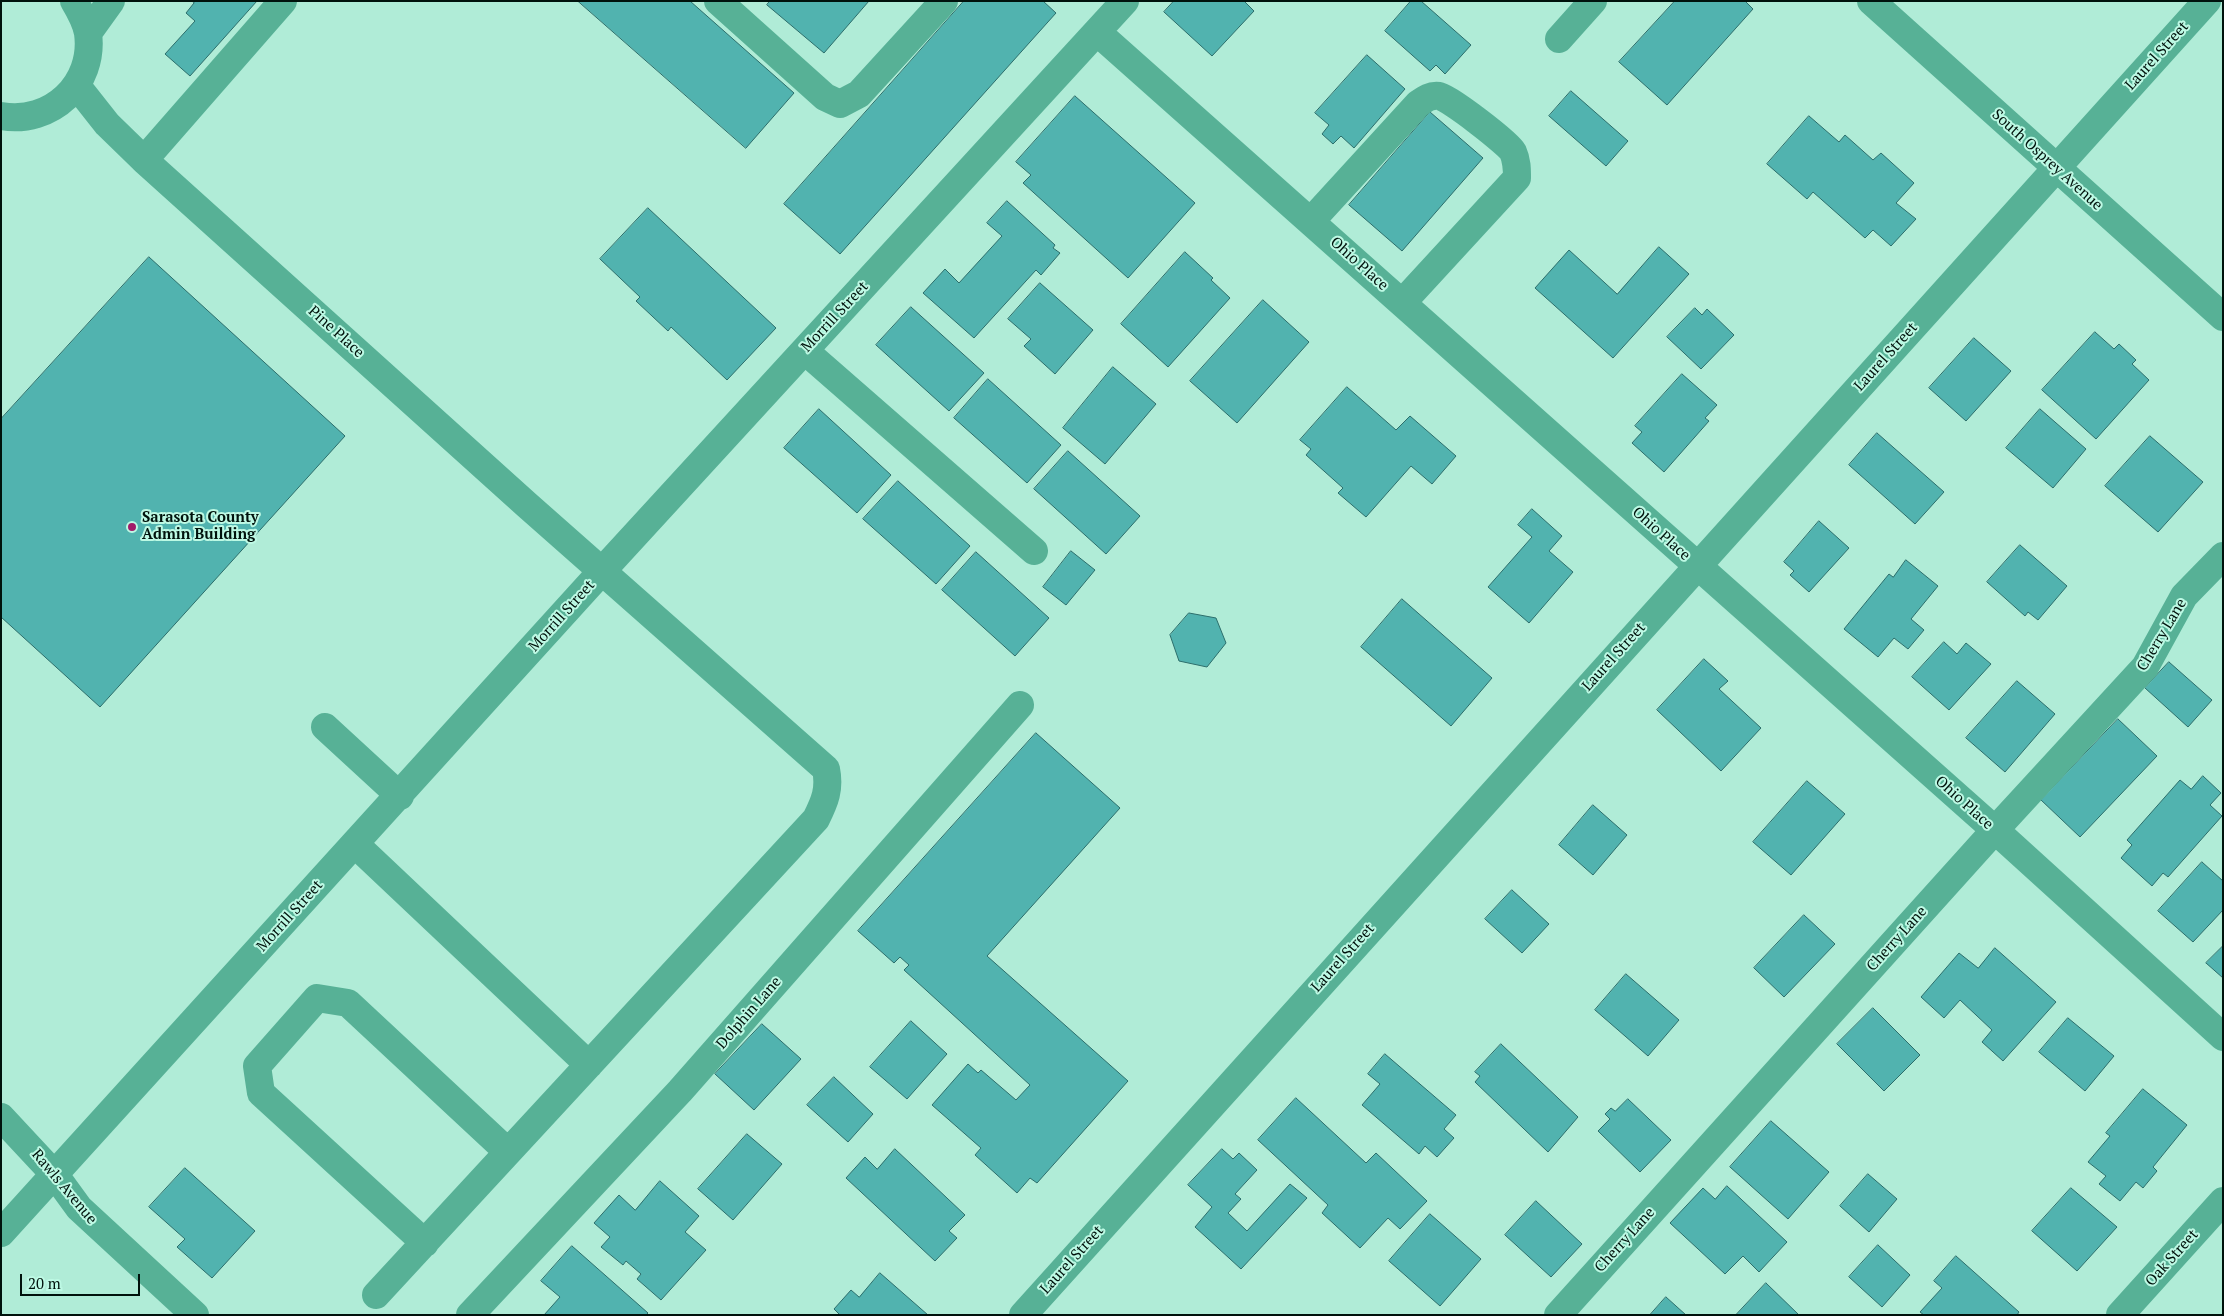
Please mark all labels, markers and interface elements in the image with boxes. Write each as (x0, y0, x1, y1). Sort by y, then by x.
street label: Laurel Street (2122, 18, 2192, 94)
street label: South Osprey Avenue (1988, 106, 2106, 214)
street label: Ohio Place (1326, 233, 1392, 295)
street label: Morrill Street (798, 278, 872, 356)
street label: Pine Place (304, 302, 368, 362)
street label: Laurel Street (1851, 319, 1921, 395)
street label: Ohio Place (1628, 503, 1694, 565)
place label: Sarasota County Admin Building (142, 509, 259, 544)
marker: Sarasota County Admin Building (126, 521, 138, 533)
street label: Morrill Street (525, 577, 599, 655)
street label: Cherry Lane (2133, 596, 2191, 674)
street label: Laurel Street (1579, 619, 1649, 695)
street label: Ohio Place (1931, 772, 1997, 834)
street label: Morrill Street (253, 877, 327, 955)
street label: Cherry Lane (1863, 903, 1931, 975)
street label: Laurel Street (1308, 920, 1378, 996)
street label: Dolphin Lane (713, 973, 785, 1053)
street label: Rawls Avenue (28, 1146, 100, 1228)
street label: Cherry Lane (1591, 1204, 1659, 1276)
street label: Laurel Street (1037, 1222, 1107, 1298)
street label: Oak Street (2142, 1226, 2202, 1290)
scale bar (22, 1264, 142, 1296)
text: 20 m (28, 1273, 61, 1293)

